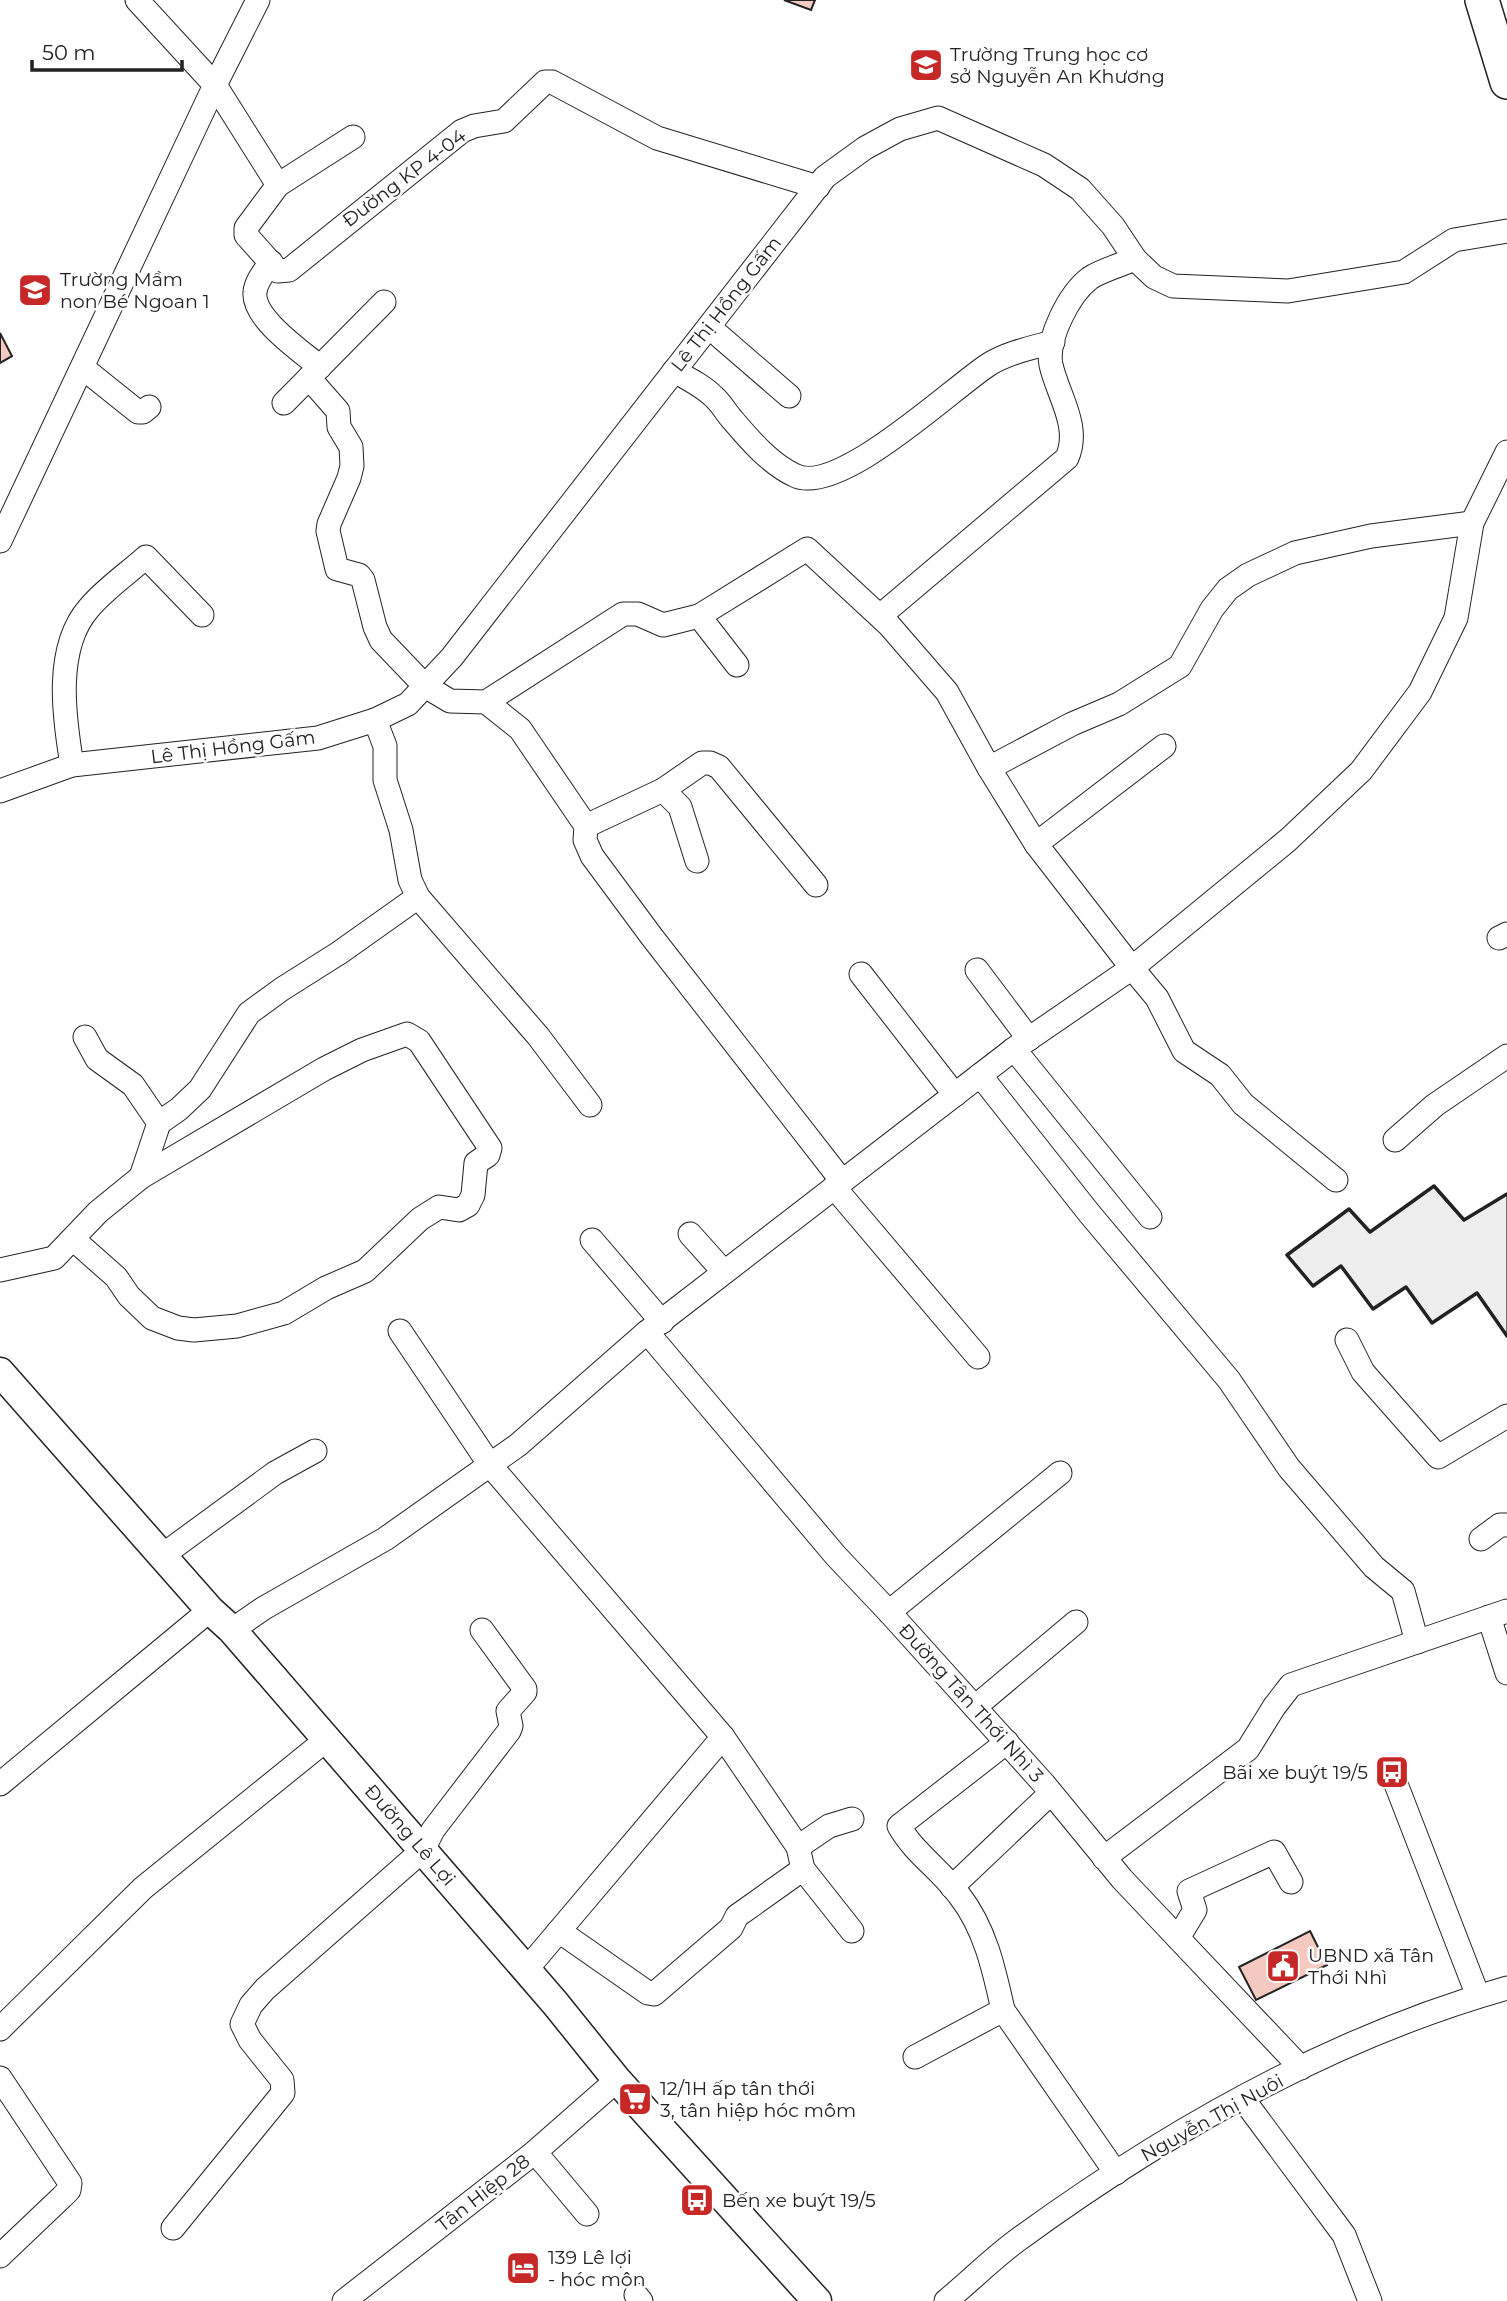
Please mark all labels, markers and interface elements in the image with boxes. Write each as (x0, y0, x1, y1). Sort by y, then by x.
scale bar (32, 28, 182, 72)
text: 50 m (42, 40, 96, 65)
place label: Trường Trung học cơ sở Nguyễn An Khương (950, 43, 1165, 88)
school or university icon: Trường Trung học cơ sở Nguyễn An Khương (907, 46, 945, 84)
street label: Đường KP 4-04 (338, 124, 471, 232)
street label: Lê Thị Hồng Gấm (666, 232, 786, 376)
place label: Trường Mầm non Bé Ngoan 1 (60, 268, 210, 313)
school or university icon: Trường Mầm non Bé Ngoan 1 (16, 271, 54, 309)
street label: Lê Thị Hồng Gấm (149, 725, 317, 769)
street label: Đường Tân Thới Nhì 3 (894, 1619, 1048, 1787)
bus stop icon: Bãi xe buýt 19/5 (1373, 1753, 1411, 1791)
place label: Bãi xe buýt 19/5 (1222, 1761, 1368, 1784)
street label: Đường Lê Lợi (360, 1780, 460, 1890)
place label: UBND xã Tân Thới Nhì (1308, 1944, 1434, 1989)
public building icon: UBND xã Tân Thới Nhì (1264, 1947, 1302, 1985)
street label: Nguyễn Thị Nuôi (1137, 2069, 1287, 2167)
place label: 12/1H ấp tân thới 3, tân hiệp hóc môm (660, 2077, 856, 2122)
supermarket icon: 12/1H ấp tân thới 3, tân hiệp hóc môm (616, 2080, 654, 2118)
street label: Tân Hiệp 28 (432, 2149, 534, 2237)
bus stop icon: Bến xe buýt 19/5 (678, 2181, 716, 2219)
place label: Bến xe buýt 19/5 (722, 2189, 876, 2212)
place label: 139 Lê lợi - hóc môn (548, 2246, 646, 2291)
hotel icon: 139 Lê lợi - hóc môn (504, 2249, 542, 2287)

